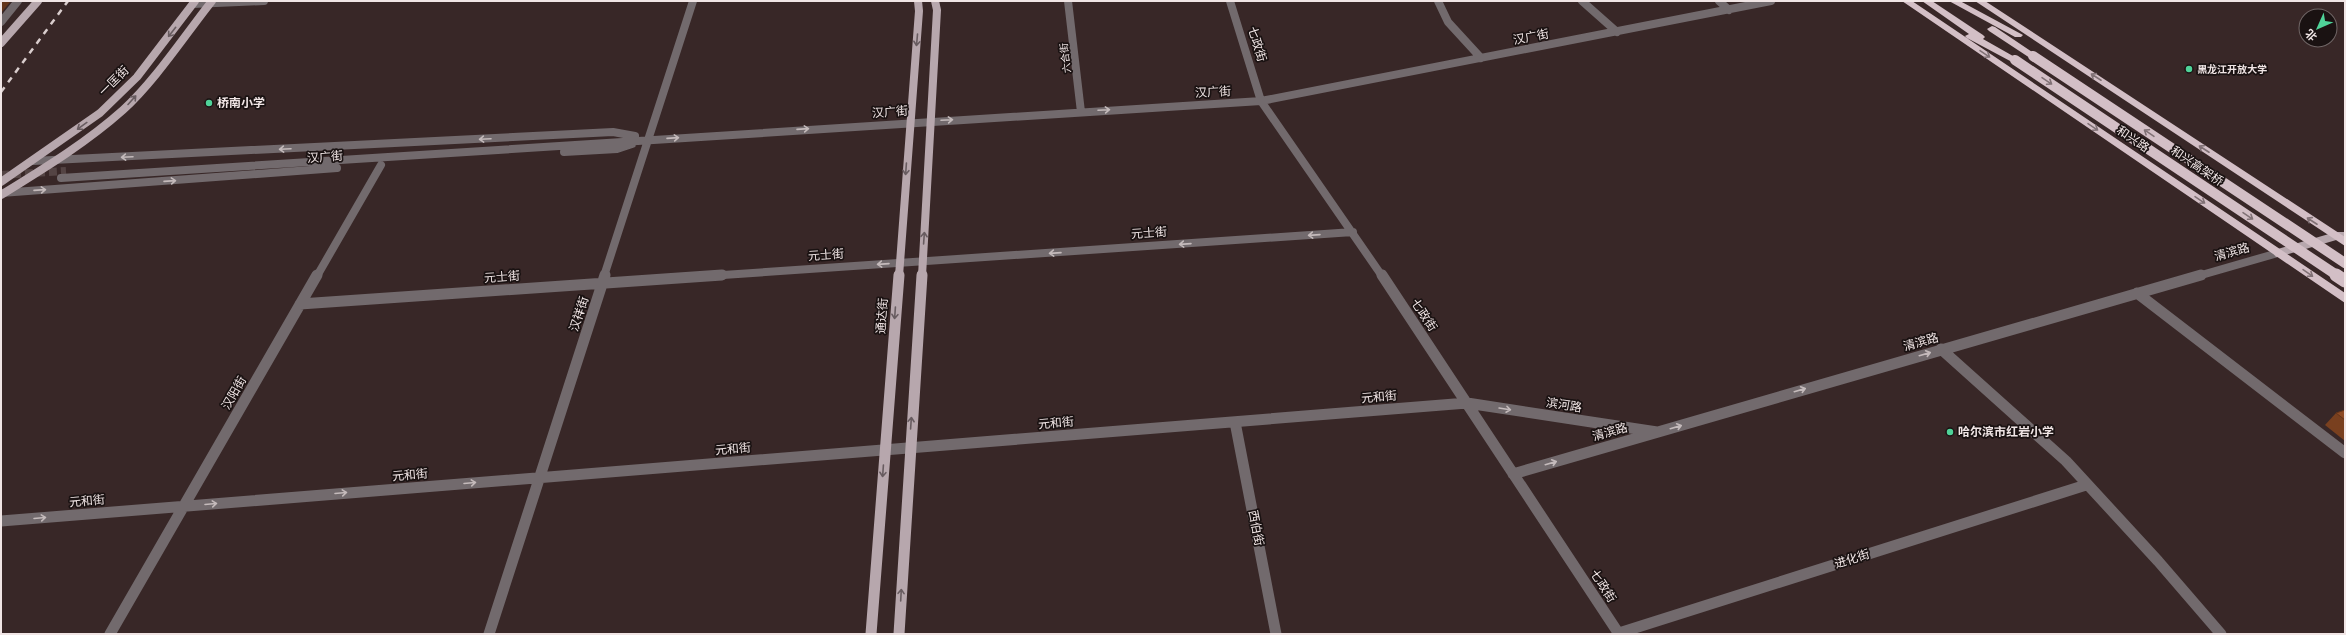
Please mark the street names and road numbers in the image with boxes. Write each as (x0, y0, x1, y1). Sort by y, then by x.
street label: 七政街 (1245, 24, 1270, 63)
street label: 汉广街 (1512, 26, 1550, 47)
street label: 六合街 (1057, 42, 1074, 74)
street label: 一匡街 (96, 63, 132, 99)
street label: 汉广街 (1195, 83, 1231, 100)
street label: 汉广街 (871, 103, 908, 120)
street label: 和兴路 (2114, 122, 2152, 155)
street label: 和兴高架桥 (2168, 143, 2226, 189)
street label: 汉广街 (306, 148, 343, 165)
street label: 元士街 (1130, 224, 1167, 241)
street label: 清滨路 (2212, 239, 2251, 264)
street label: 元士街 (807, 246, 844, 263)
street label: 元士街 (483, 268, 520, 285)
street label: 汉祥街 (566, 294, 591, 333)
street label: 七政街 (1408, 296, 1441, 334)
street label: 通达街 (873, 297, 890, 334)
street label: 清滨路 (1901, 329, 1940, 354)
street label: 汉阳街 (218, 373, 249, 412)
street label: 元和街 (1360, 387, 1398, 406)
street label: 滨河路 (1545, 394, 1583, 415)
street label: 元和街 (1037, 413, 1075, 432)
street label: 清滨路 (1590, 419, 1629, 444)
street label: 元和街 (714, 439, 752, 458)
street label: 元和街 (391, 465, 429, 484)
street label: 元和街 (68, 491, 106, 510)
street label: 西伯街 (1246, 509, 1267, 547)
street label: 进化街 (1832, 546, 1871, 571)
street label: 七政街 (1587, 567, 1620, 605)

